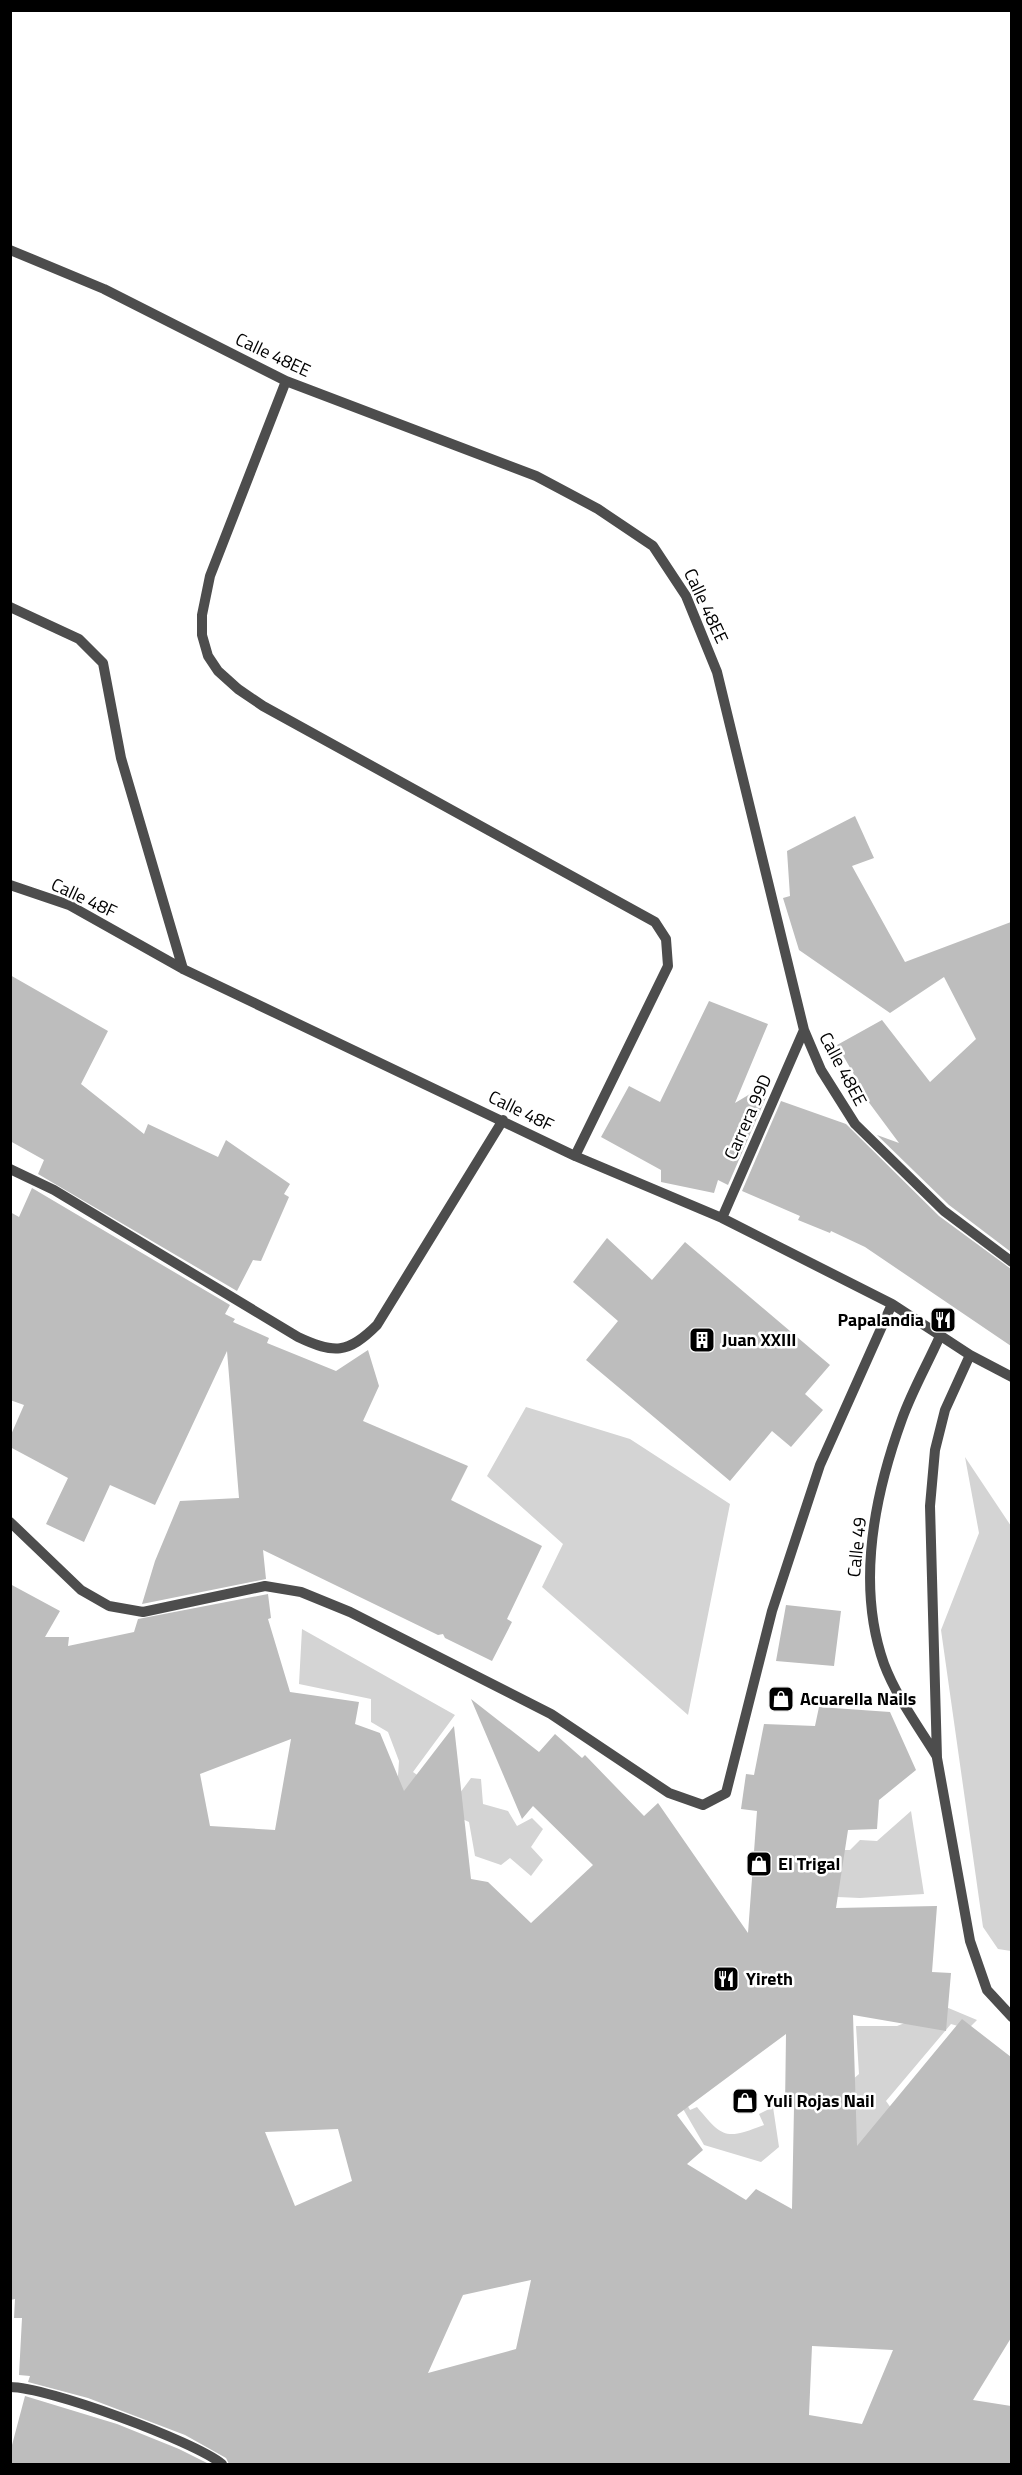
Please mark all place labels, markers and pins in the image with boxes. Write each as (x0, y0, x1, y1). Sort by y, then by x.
restaurant icon: Papalandia (928, 1305, 958, 1335)
place label: Papalandia (838, 1306, 924, 1333)
building icon: Juan XXIII (687, 1325, 717, 1355)
place label: Juan XXIII (722, 1326, 796, 1353)
shop icon: Acuarella Nails (766, 1684, 796, 1714)
place label: Acuarella Nails (800, 1685, 916, 1712)
shop icon: El Trigal (744, 1849, 774, 1879)
place label: El Trigal (778, 1850, 840, 1877)
restaurant icon: Yireth (711, 1964, 741, 1994)
place label: Yireth (746, 1965, 793, 1992)
shop icon: Yuli Rojas Nail (730, 2086, 760, 2116)
place label: Yuli Rojas Nail (764, 2087, 875, 2114)

